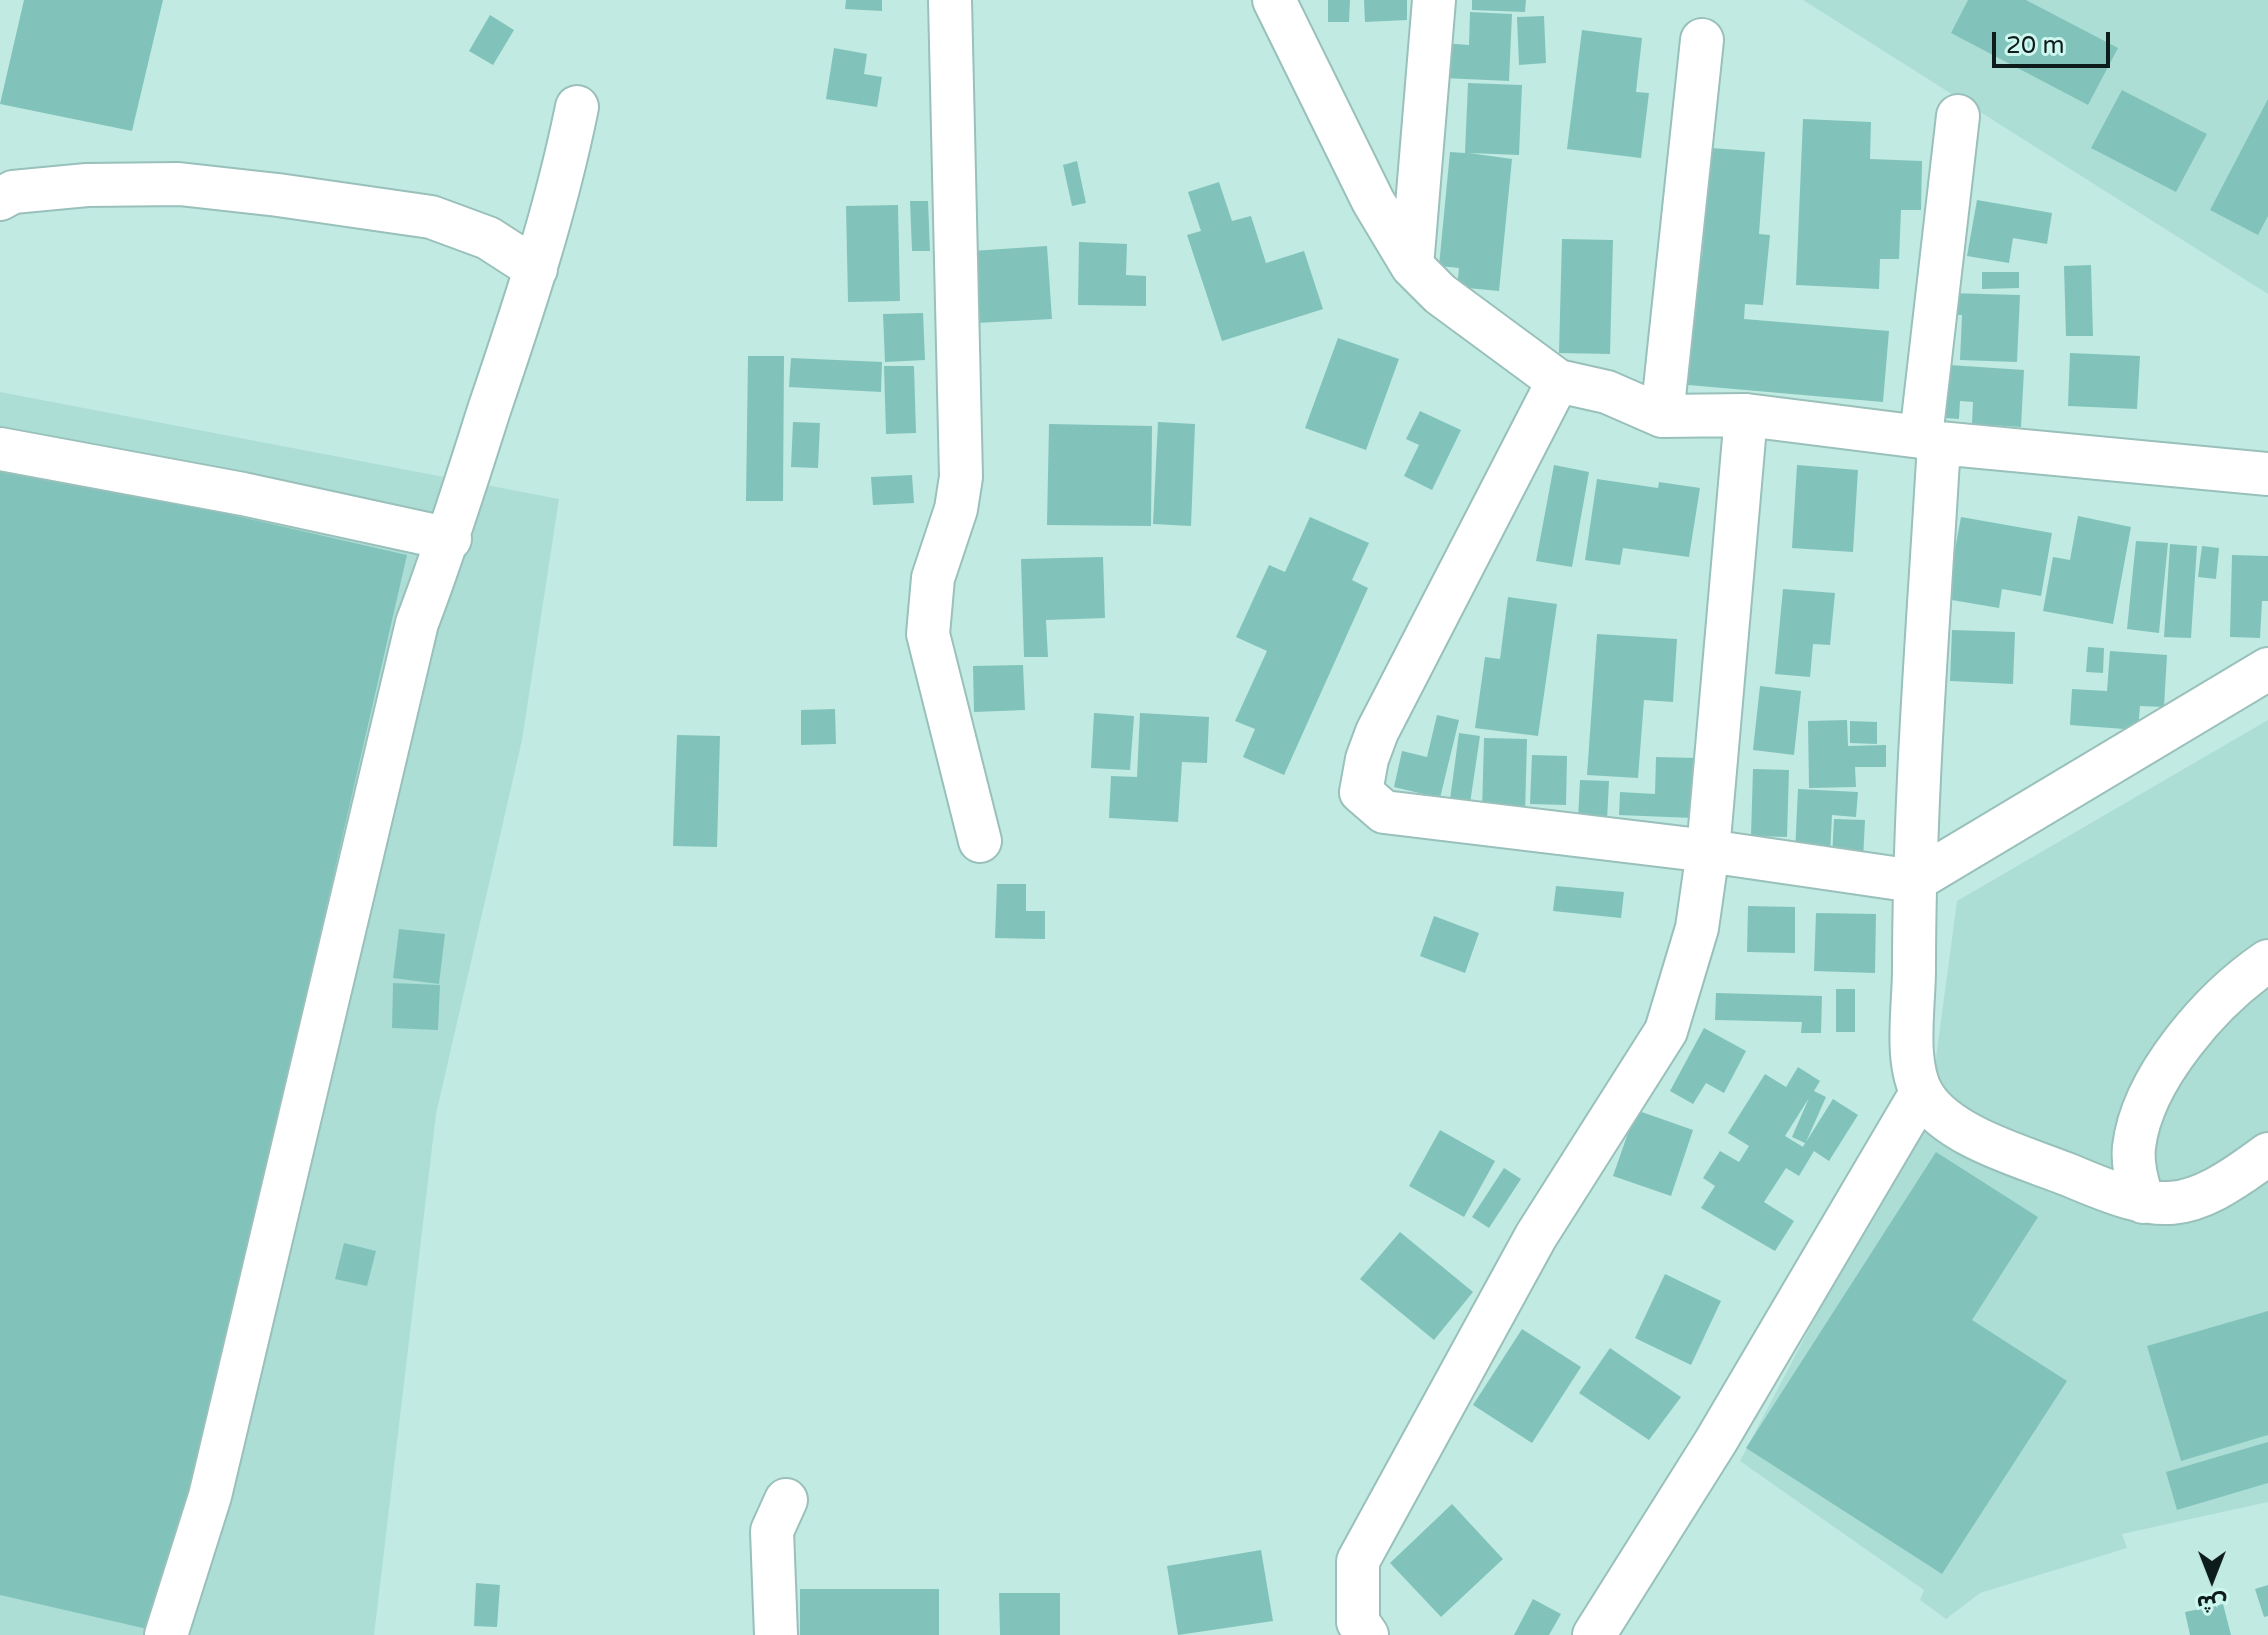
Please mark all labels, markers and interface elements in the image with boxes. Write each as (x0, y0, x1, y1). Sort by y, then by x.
scale bar (1996, 16, 2114, 66)
text: 20 m (2006, 31, 2064, 60)
north arrow (2172, 1539, 2252, 1619)
text: ش (2197, 1590, 2227, 1616)

